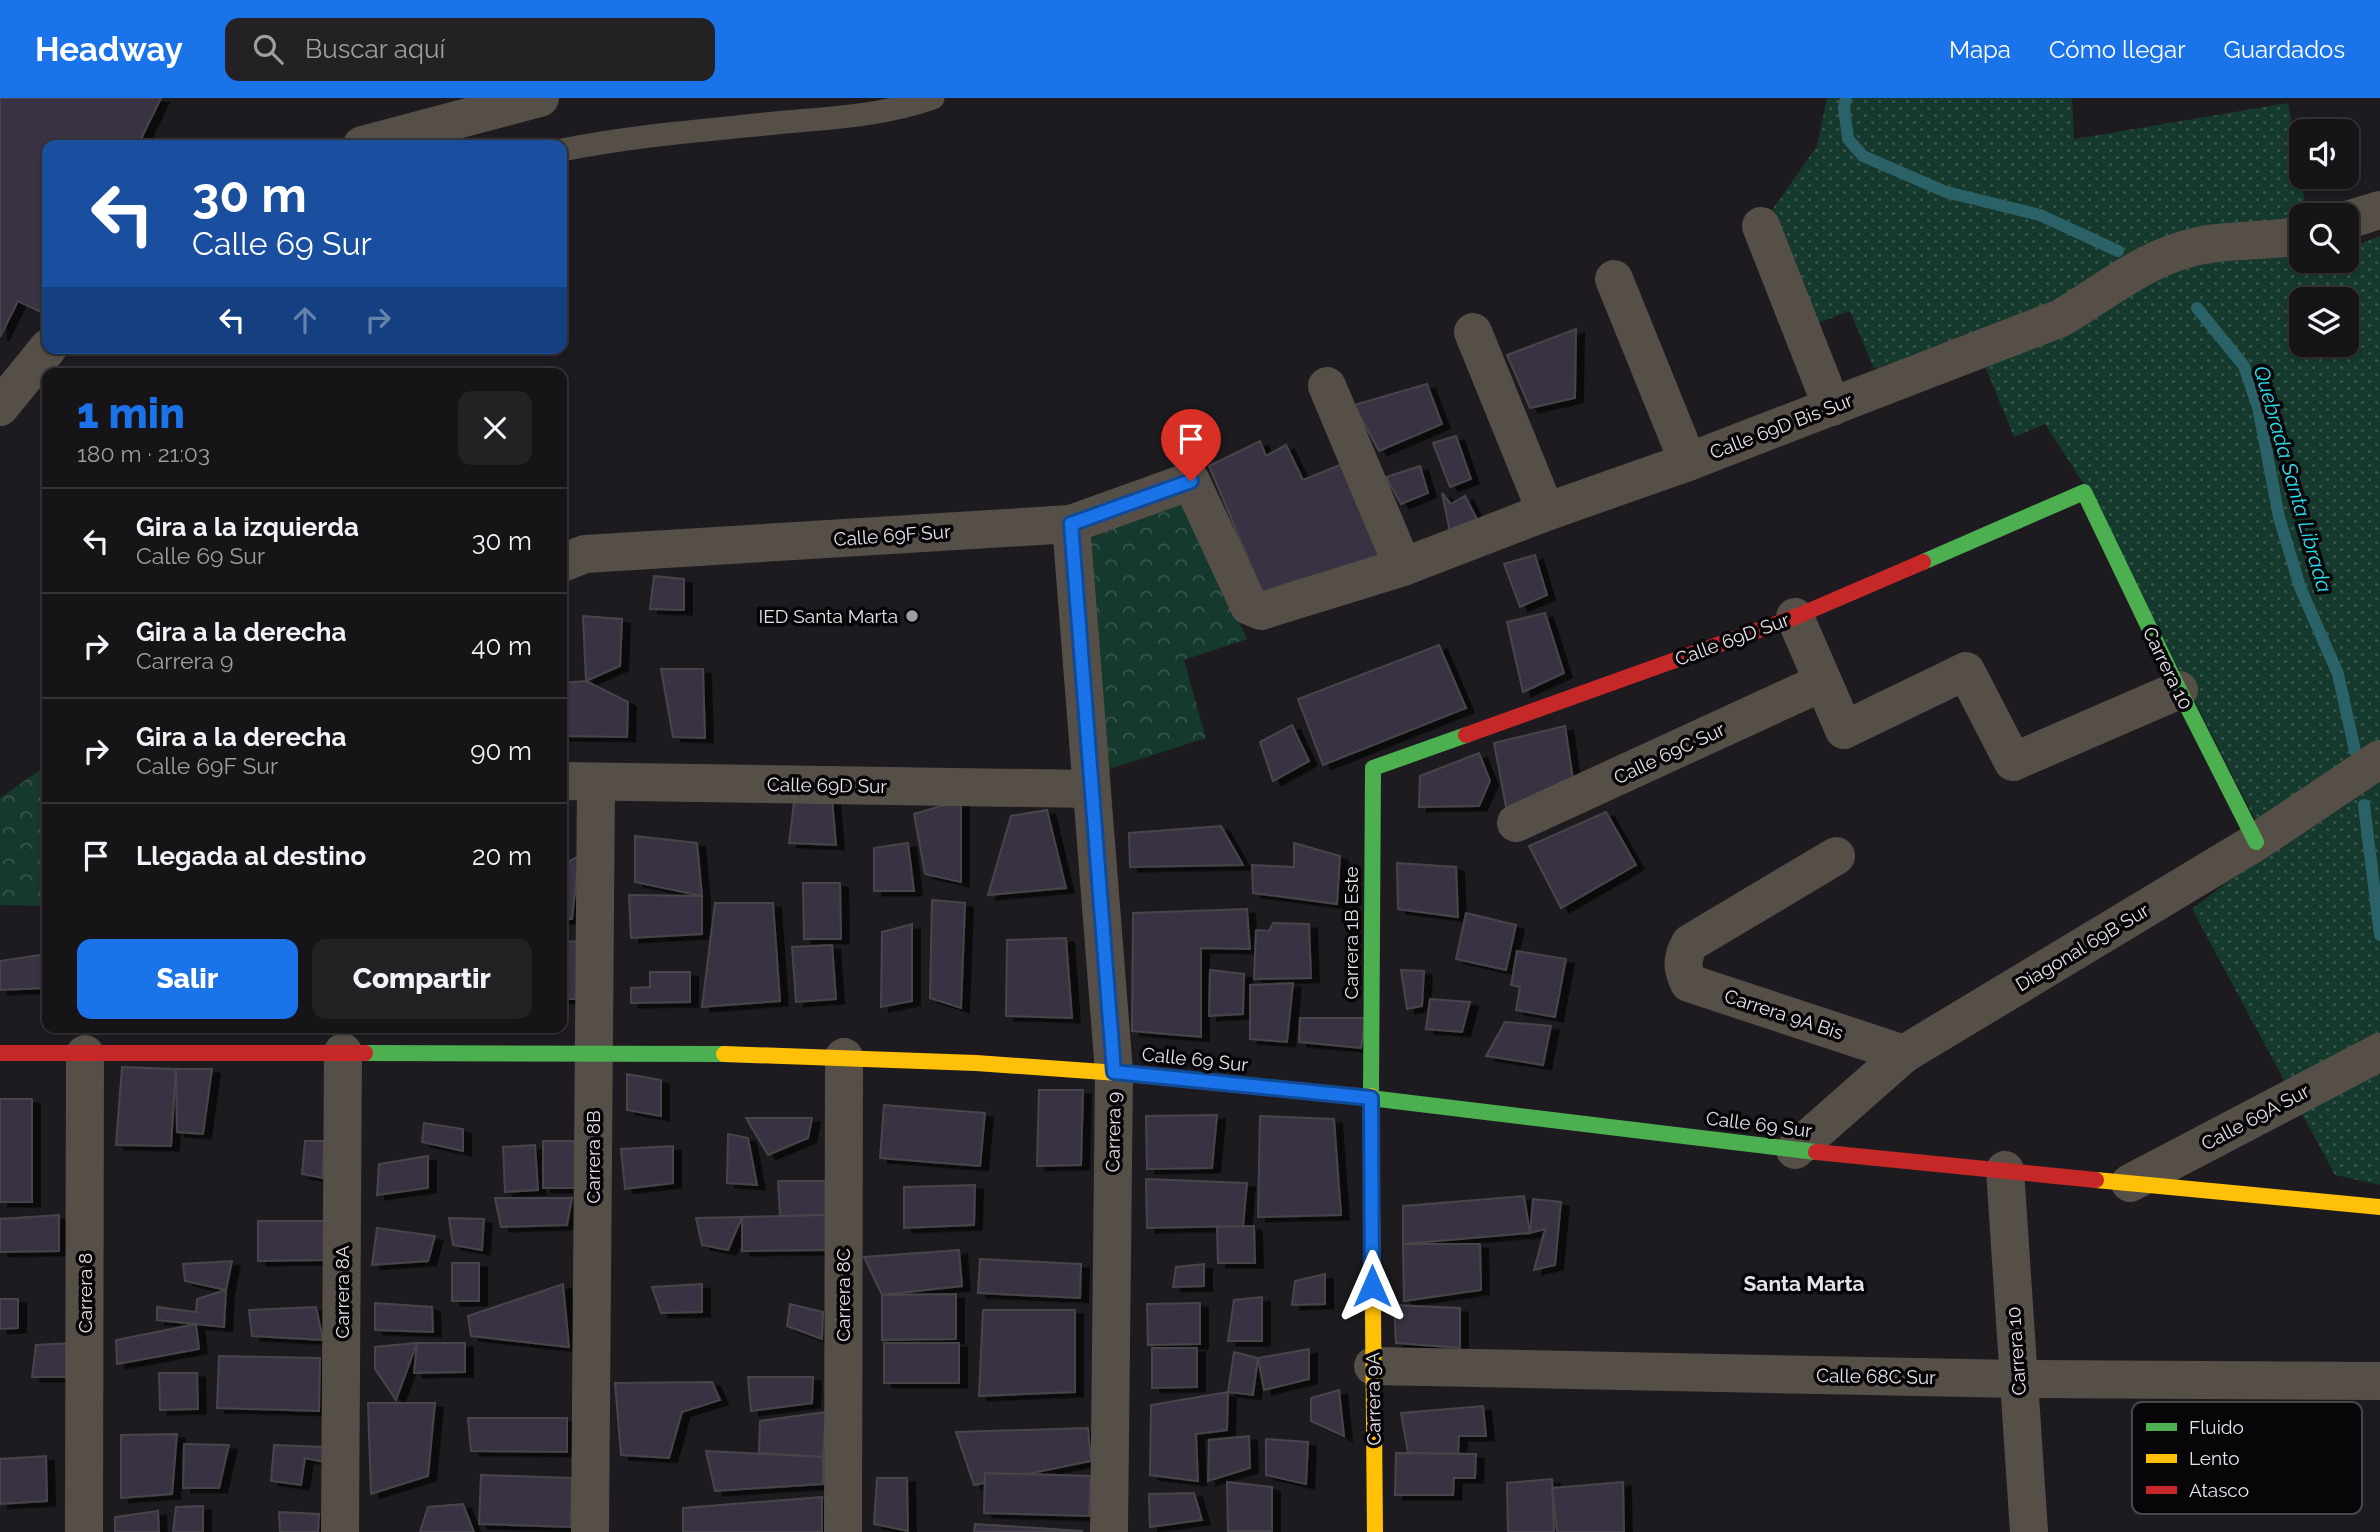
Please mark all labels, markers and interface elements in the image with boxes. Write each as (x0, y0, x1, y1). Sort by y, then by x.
search box (225, 18, 715, 81)
text: Headway (35, 30, 183, 69)
icon: search (249, 30, 287, 68)
text: Buscar aquí (305, 34, 445, 64)
text: Mapa (1949, 35, 2011, 64)
text: Cómo llegar (2049, 35, 2186, 64)
text: Guardados (2224, 35, 2345, 64)
map controls (2289, 119, 2359, 357)
button: sound (2289, 119, 2359, 189)
text: 30 m (192, 166, 307, 223)
icon: left (77, 168, 168, 259)
button: search (2289, 203, 2359, 273)
text: Calle 69 Sur (192, 225, 372, 262)
button: layers (2289, 287, 2359, 357)
icon: left (213, 301, 251, 339)
icon: ahead (286, 301, 324, 339)
icon: right (359, 301, 397, 339)
water label: Quebrada Santa Librada (2249, 363, 2337, 595)
text: 1 min (77, 389, 185, 438)
street label: Calle 69D Bis Sur (1707, 389, 1856, 463)
button: close (458, 391, 532, 465)
pin (1161, 409, 1221, 481)
icon: arrive (1172, 420, 1210, 458)
text: 180 m · 21:03 (77, 440, 210, 467)
text: Gira a la izquierda (136, 512, 359, 542)
street label: Calle 69F Sur (833, 520, 952, 550)
icon: left (77, 522, 115, 560)
text: 30 m (472, 526, 532, 556)
text: Calle 69 Sur (136, 542, 265, 569)
place label: IED Santa Marta (759, 605, 898, 627)
marker: IED Santa Marta (904, 608, 920, 624)
street label: Calle 69D Sur (1672, 608, 1793, 670)
text: Gira a la derecha (136, 617, 346, 647)
street label: Carrera 10 (2139, 623, 2197, 713)
icon: right (77, 627, 115, 665)
text: 40 m (471, 631, 532, 661)
text: Carrera 9 (136, 647, 234, 674)
street label: Calle 69C Sur (1610, 718, 1728, 788)
text: Gira a la derecha (136, 722, 346, 752)
icon: right (77, 732, 115, 770)
text: 90 m (470, 736, 532, 766)
text: Calle 69F Sur (136, 752, 278, 779)
street label: Calle 69D Sur (767, 773, 888, 797)
icon: arrive (77, 837, 115, 875)
text: Llegada al destino (136, 841, 366, 871)
text: 20 m (472, 841, 532, 871)
street label: Carrera 1B Este (1340, 866, 1362, 1000)
street label: Diagonal 69B Sur (2011, 898, 2153, 995)
button: Salir (77, 939, 298, 1019)
button: Compartir (312, 939, 532, 1019)
street label: Carrera 9A Bis (1722, 984, 1846, 1044)
street label: Calle 69 Sur (1141, 1042, 1250, 1076)
street label: Calle 69A Sur (2197, 1079, 2313, 1155)
street label: Carrera 9 (1101, 1092, 1125, 1172)
street label: Calle 69 Sur (1705, 1107, 1814, 1141)
street label: Carrera 8B (582, 1110, 604, 1204)
street label: Carrera 8A (331, 1245, 353, 1339)
street label: Carrera 8C (832, 1248, 854, 1342)
position arrow (1335, 1249, 1409, 1323)
street label: Carrera 8 (74, 1253, 96, 1333)
district label: Santa Marta (1744, 1271, 1865, 1296)
street label: Carrera 10 (2002, 1306, 2030, 1396)
street label: Carrera 9A (1361, 1352, 1385, 1446)
street label: Calle 68C Sur (1816, 1364, 1936, 1388)
legend (2132, 1402, 2362, 1514)
text: Fluido (2189, 1416, 2244, 1438)
text: Lento (2189, 1447, 2240, 1469)
text: Atasco (2189, 1479, 2249, 1501)

